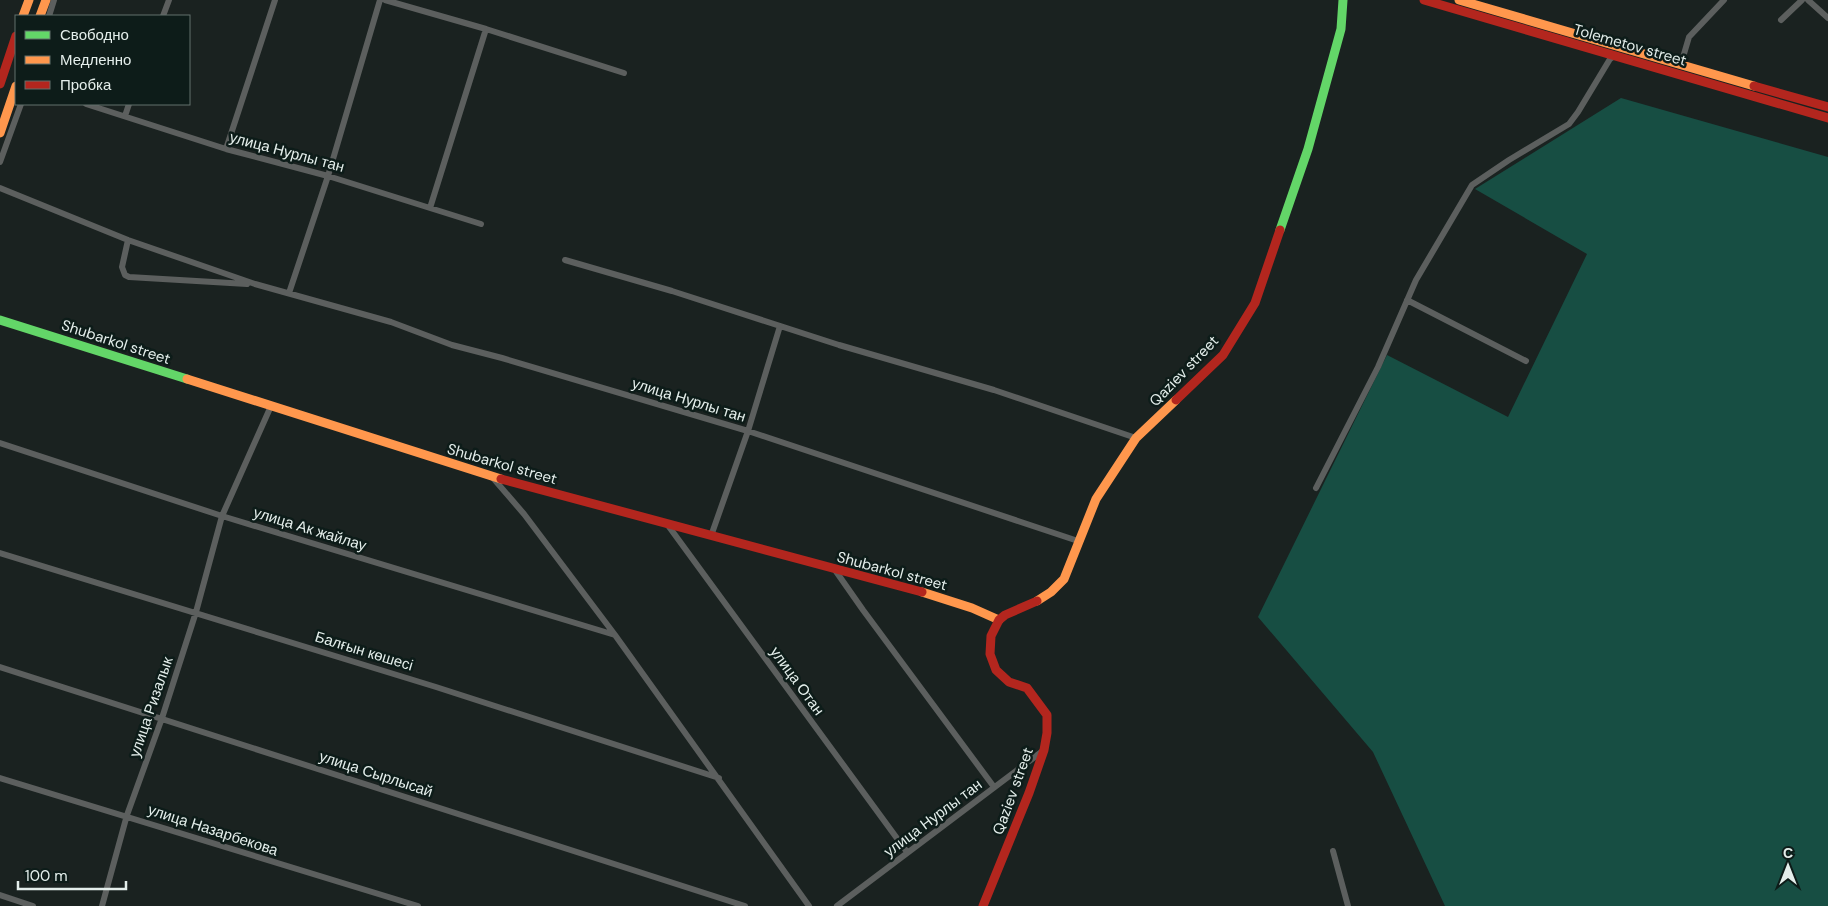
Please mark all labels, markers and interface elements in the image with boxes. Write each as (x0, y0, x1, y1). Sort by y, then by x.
legend (15, 15, 190, 105)
street label: Tolemetov street (1571, 19, 1689, 71)
text: Свободно (60, 25, 129, 45)
text: Медленно (60, 50, 131, 70)
text: Пробка (60, 75, 112, 95)
street label: улица Нурлы тан (227, 127, 347, 177)
street label: Shubarkol street (59, 315, 173, 369)
street label: Qaziev street (1145, 331, 1223, 411)
street label: улица Нурлы тан (630, 373, 748, 427)
street label: Shubarkol street (445, 439, 559, 489)
street label: улица Ак жайлау (251, 502, 369, 556)
street label: Shubarkol street (835, 547, 949, 595)
street label: Балғын көшесі (313, 627, 415, 675)
street label: улица Отан (765, 643, 829, 719)
street label: улица Ризалык (124, 654, 178, 760)
street label: Qaziev street (988, 745, 1038, 837)
street label: улица Сырлысай (317, 746, 435, 802)
street label: улица Нурлы тан (880, 774, 986, 862)
street label: улица Назарбекова (145, 800, 281, 861)
north arrow (1763, 841, 1813, 891)
text: С (1783, 844, 1793, 862)
scale bar (18, 858, 125, 890)
text: 100 m (25, 866, 68, 886)

